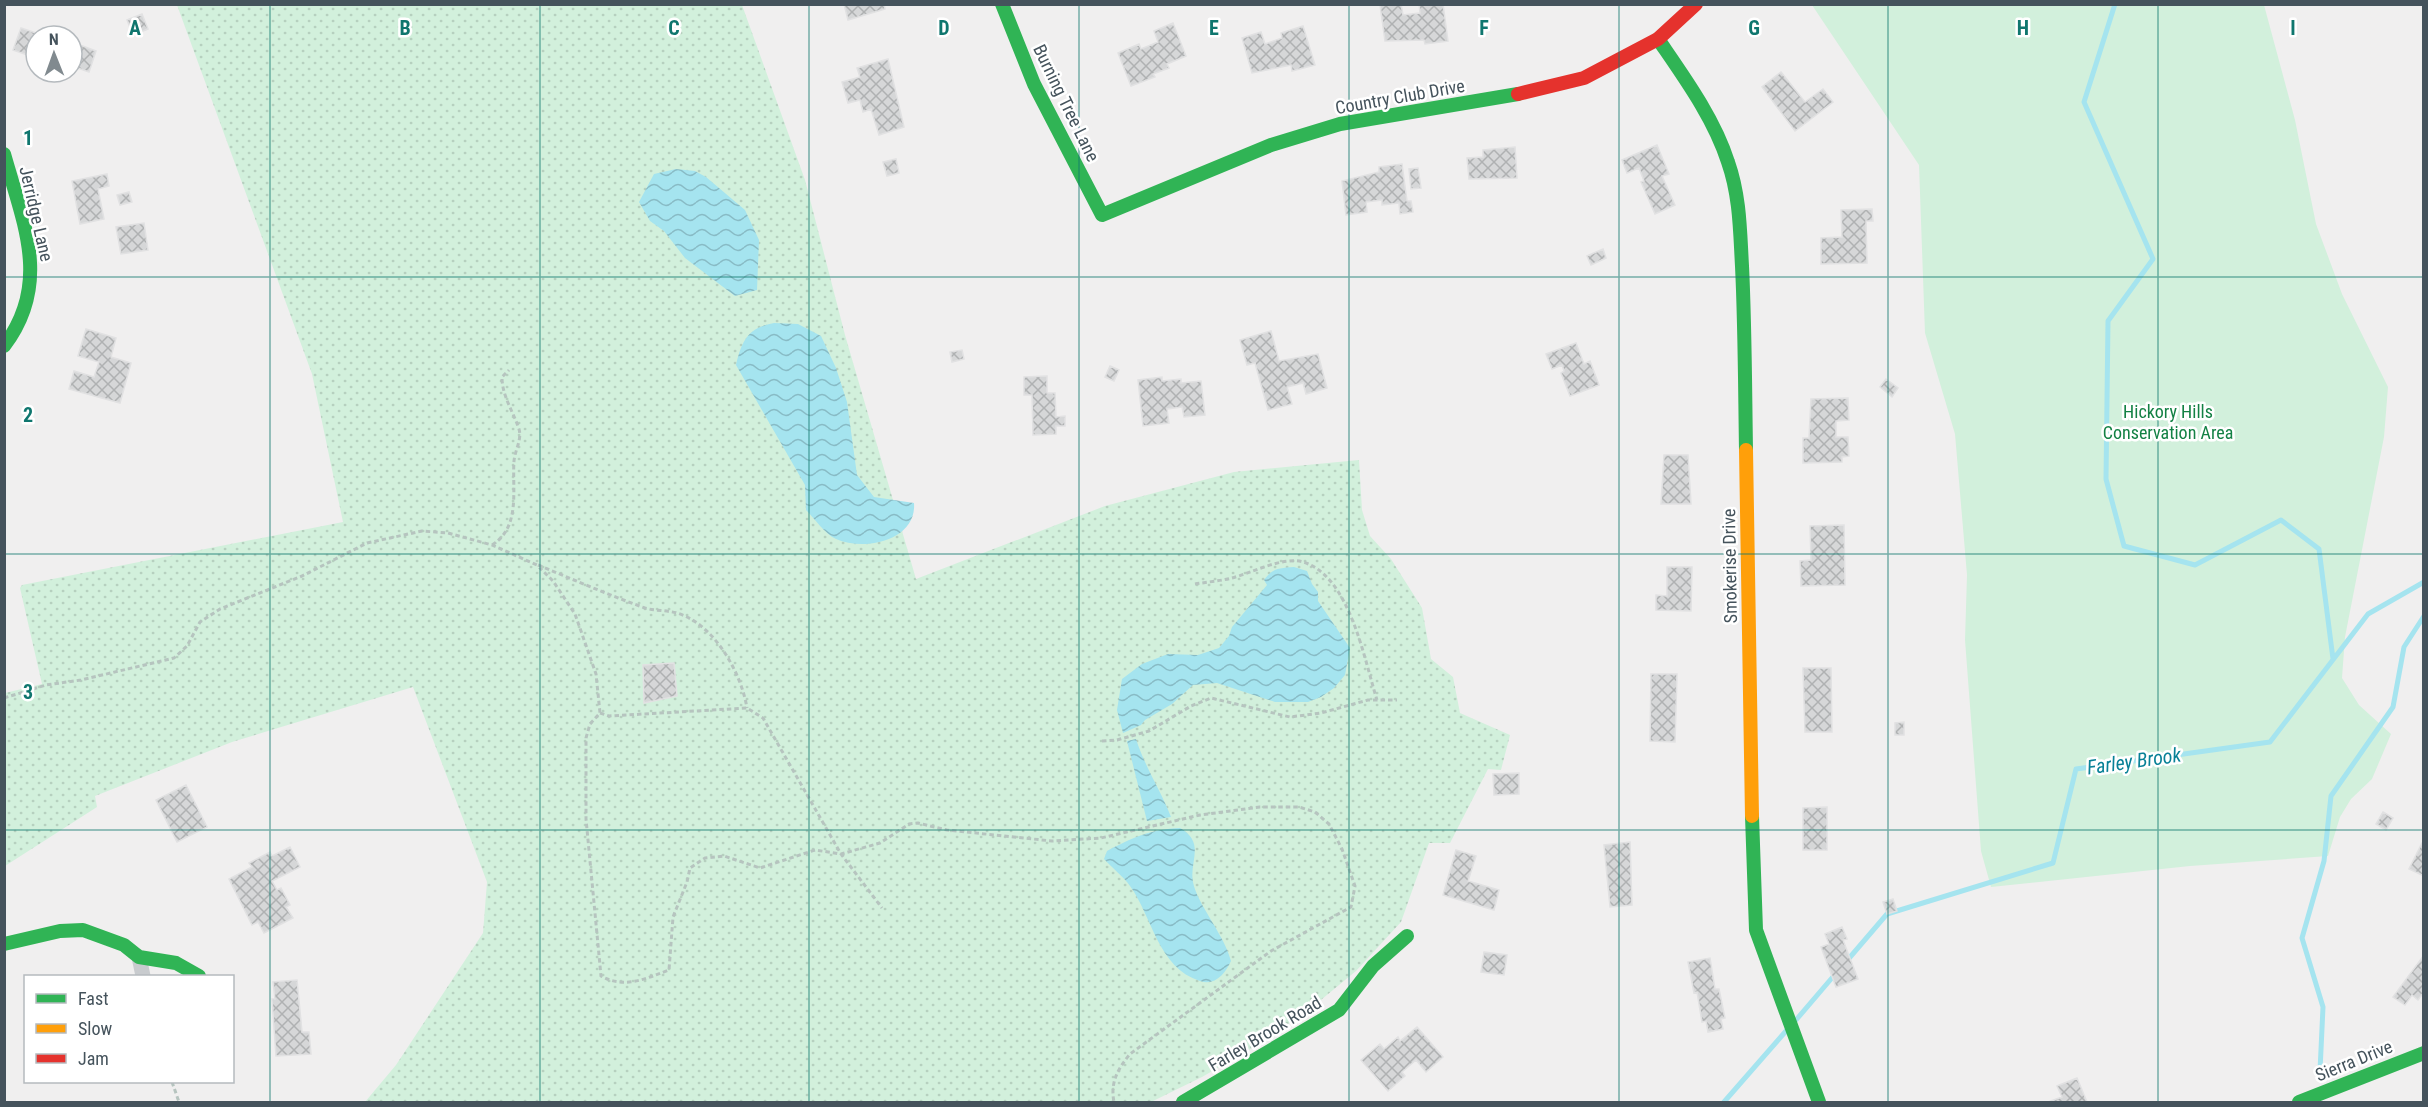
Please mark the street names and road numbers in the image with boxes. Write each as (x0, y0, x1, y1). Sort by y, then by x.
street label: Burning Tree Lane (1029, 41, 1104, 165)
street label: Country Club Drive (1333, 75, 1466, 118)
street label: Jerridge Lane (15, 164, 58, 263)
street label: Smokerise Drive (1718, 509, 1741, 623)
street label: Farley Brook Road (1204, 992, 1325, 1076)
street label: Sierra Drive (2312, 1036, 2395, 1085)

